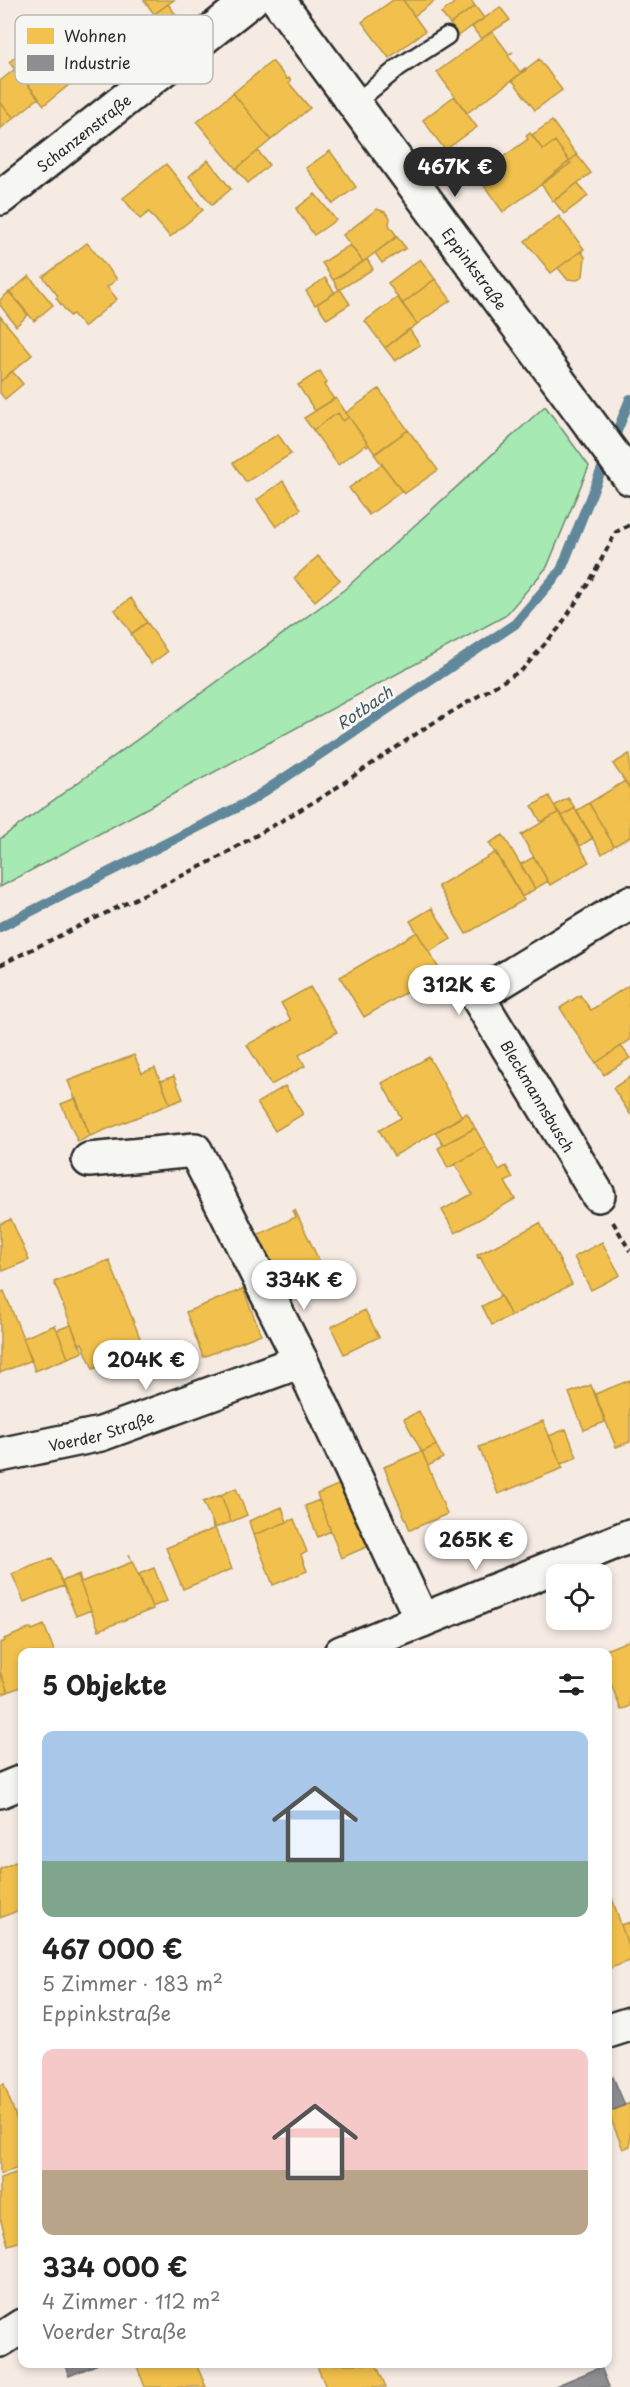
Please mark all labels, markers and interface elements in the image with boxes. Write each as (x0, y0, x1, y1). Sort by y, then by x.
legend (15, 15, 213, 84)
text: Wohnen (64, 23, 127, 47)
text: Industrie (64, 50, 131, 74)
street label: Schanzenstraße (31, 88, 135, 177)
pin: 467K € (406, 147, 504, 198)
text: 467K € (417, 151, 493, 181)
street label: Eppinkstraße (437, 222, 513, 314)
water label: Rotbach (331, 679, 397, 735)
pin: 312K € (410, 965, 508, 1016)
text: 312K € (422, 969, 496, 999)
street label: Bleckmannsbusch (495, 1036, 581, 1156)
pin: 334K € (255, 1260, 353, 1311)
text: 334K € (266, 1264, 342, 1294)
pin: 204K € (97, 1340, 195, 1391)
text: 204K € (107, 1344, 185, 1374)
street label: Voerder Straße (46, 1404, 157, 1456)
pin: 265K € (427, 1520, 525, 1571)
text: 265K € (438, 1524, 514, 1554)
map controls (546, 1564, 612, 1630)
button: locate (546, 1564, 612, 1630)
text: 5 Objekte (42, 1665, 167, 1704)
icon: filters (555, 1668, 588, 1701)
icon: home (261, 1770, 369, 1878)
text: 467 000 € (42, 1929, 182, 1968)
text: 5 Zimmer · 183 m² (42, 1968, 223, 1998)
text: Eppinkstraße (42, 1998, 171, 2028)
icon: home (261, 2088, 369, 2196)
text: 334 000 € (42, 2247, 188, 2286)
text: 4 Zimmer · 112 m² (42, 2286, 221, 2316)
text: Voerder Straße (42, 2316, 187, 2346)

